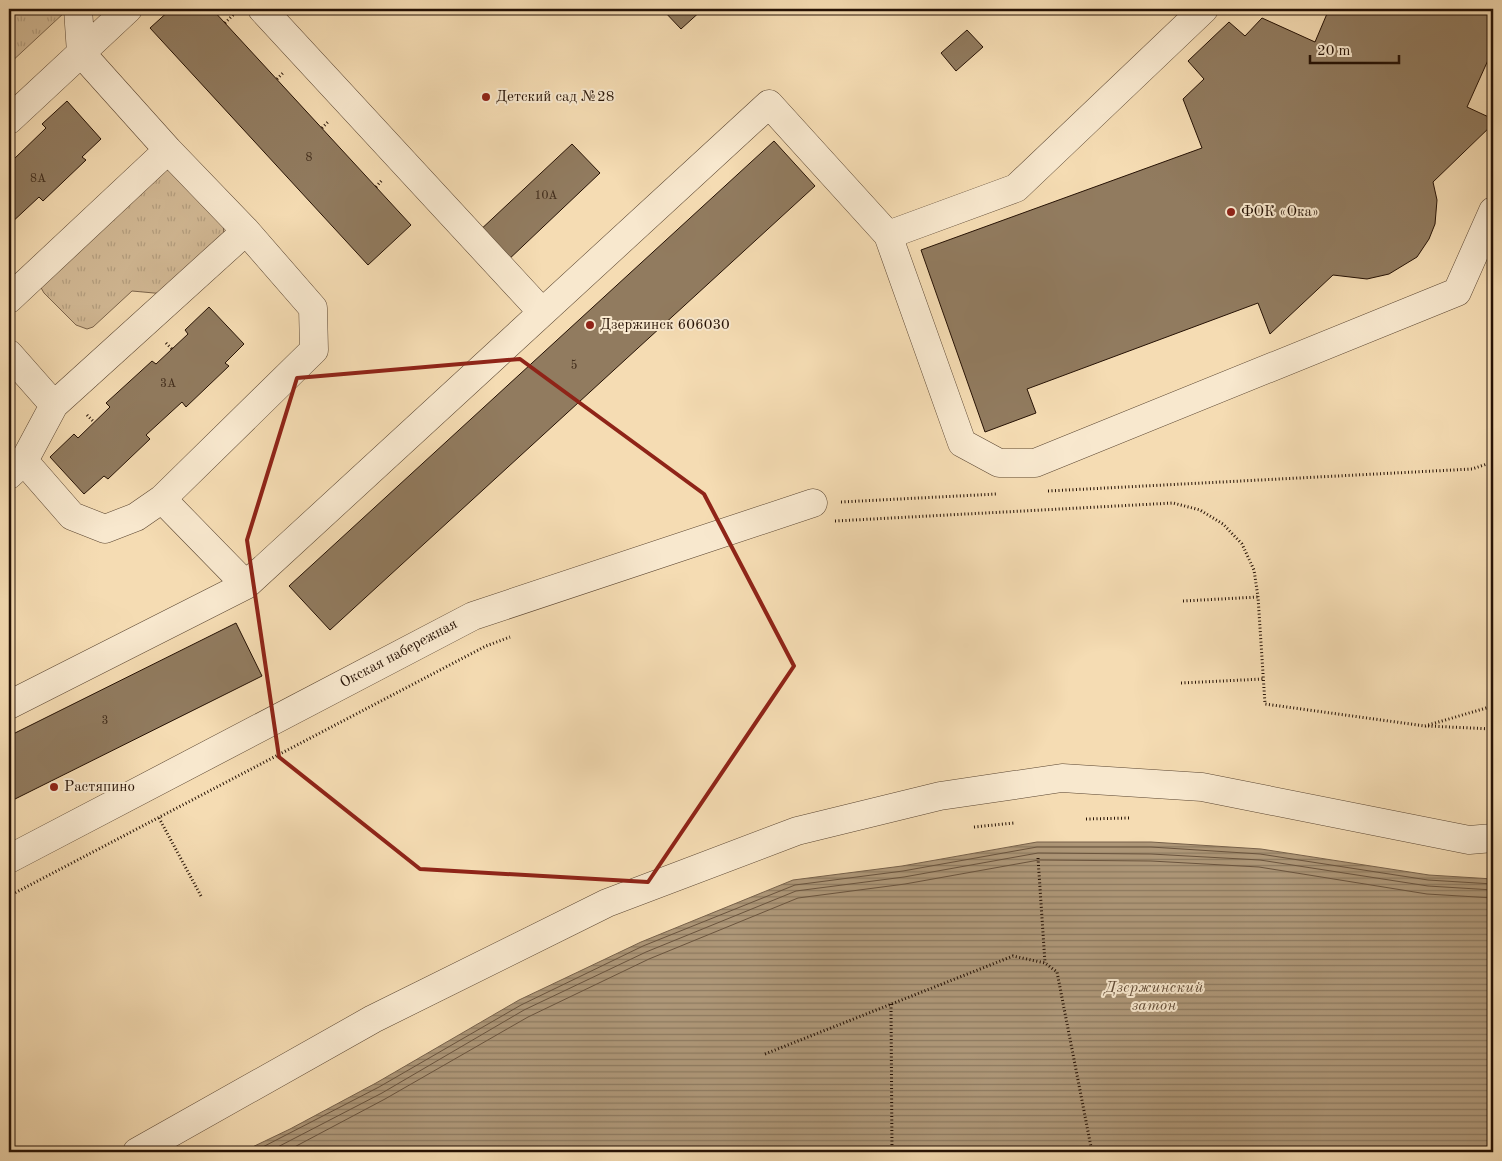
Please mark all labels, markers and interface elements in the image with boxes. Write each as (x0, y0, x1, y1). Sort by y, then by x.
scale bar (1310, 32, 1398, 64)
text: 20 m (1317, 44, 1351, 59)
place label: Детский сад №28 (496, 90, 614, 105)
marker: Детский сад №28 (480, 91, 492, 103)
house number: 8 (306, 152, 313, 164)
house number: 8А (30, 173, 46, 185)
house number: 10А (534, 190, 558, 202)
place label: ФОК «Ока» (1241, 205, 1319, 220)
marker: ФОК «Ока» (1225, 206, 1237, 218)
place label: Дзержинск 606030 (600, 318, 730, 333)
marker: Дзержинск 606030 (584, 319, 596, 331)
house number: 5 (571, 359, 578, 372)
house number: 3А (160, 378, 176, 390)
street label: Окская набережная (338, 617, 460, 691)
house number: 3 (102, 715, 108, 727)
place label: Растяпино (64, 780, 135, 795)
marker: Растяпино (48, 781, 60, 793)
water label: Дзержинский затон (1103, 980, 1203, 1014)

